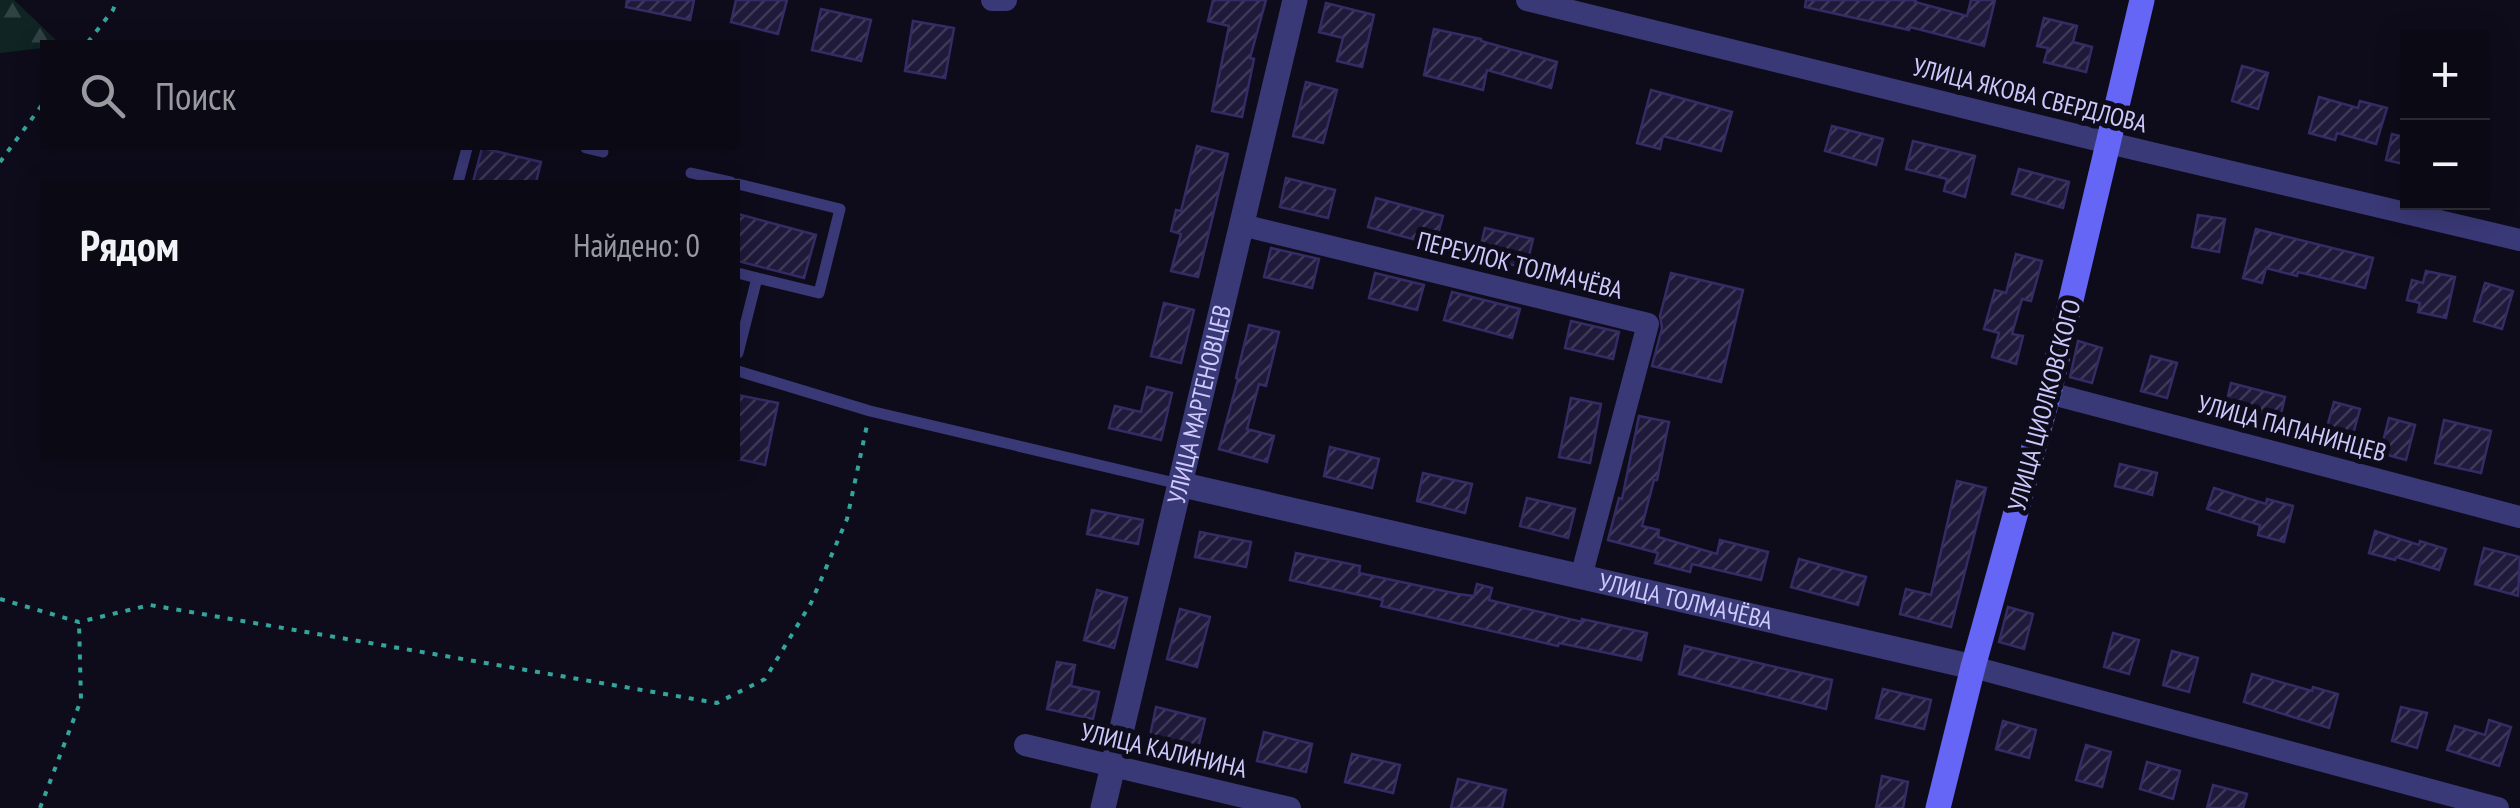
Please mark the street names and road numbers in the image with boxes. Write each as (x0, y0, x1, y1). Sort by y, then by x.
street label: УЛИЦА ЯКОВА СВЕРДЛОВА (1909, 50, 2151, 140)
street label: ПЕРЕУЛОК ТОЛМАЧЁВА (1414, 224, 1626, 306)
street label: УЛИЦА ЦИОЛКОВСКОГО (2000, 296, 2088, 514)
street label: УЛИЦА МАРТЕНОВЦЕВ (1160, 302, 1238, 507)
street label: УЛИЦА ПАПАНИНЦЕВ (2194, 387, 2390, 469)
street label: УЛИЦА ТОЛМАЧЁВА (1596, 565, 1776, 636)
street label: УЛИЦА КАЛИНИНА (1078, 715, 1250, 785)

